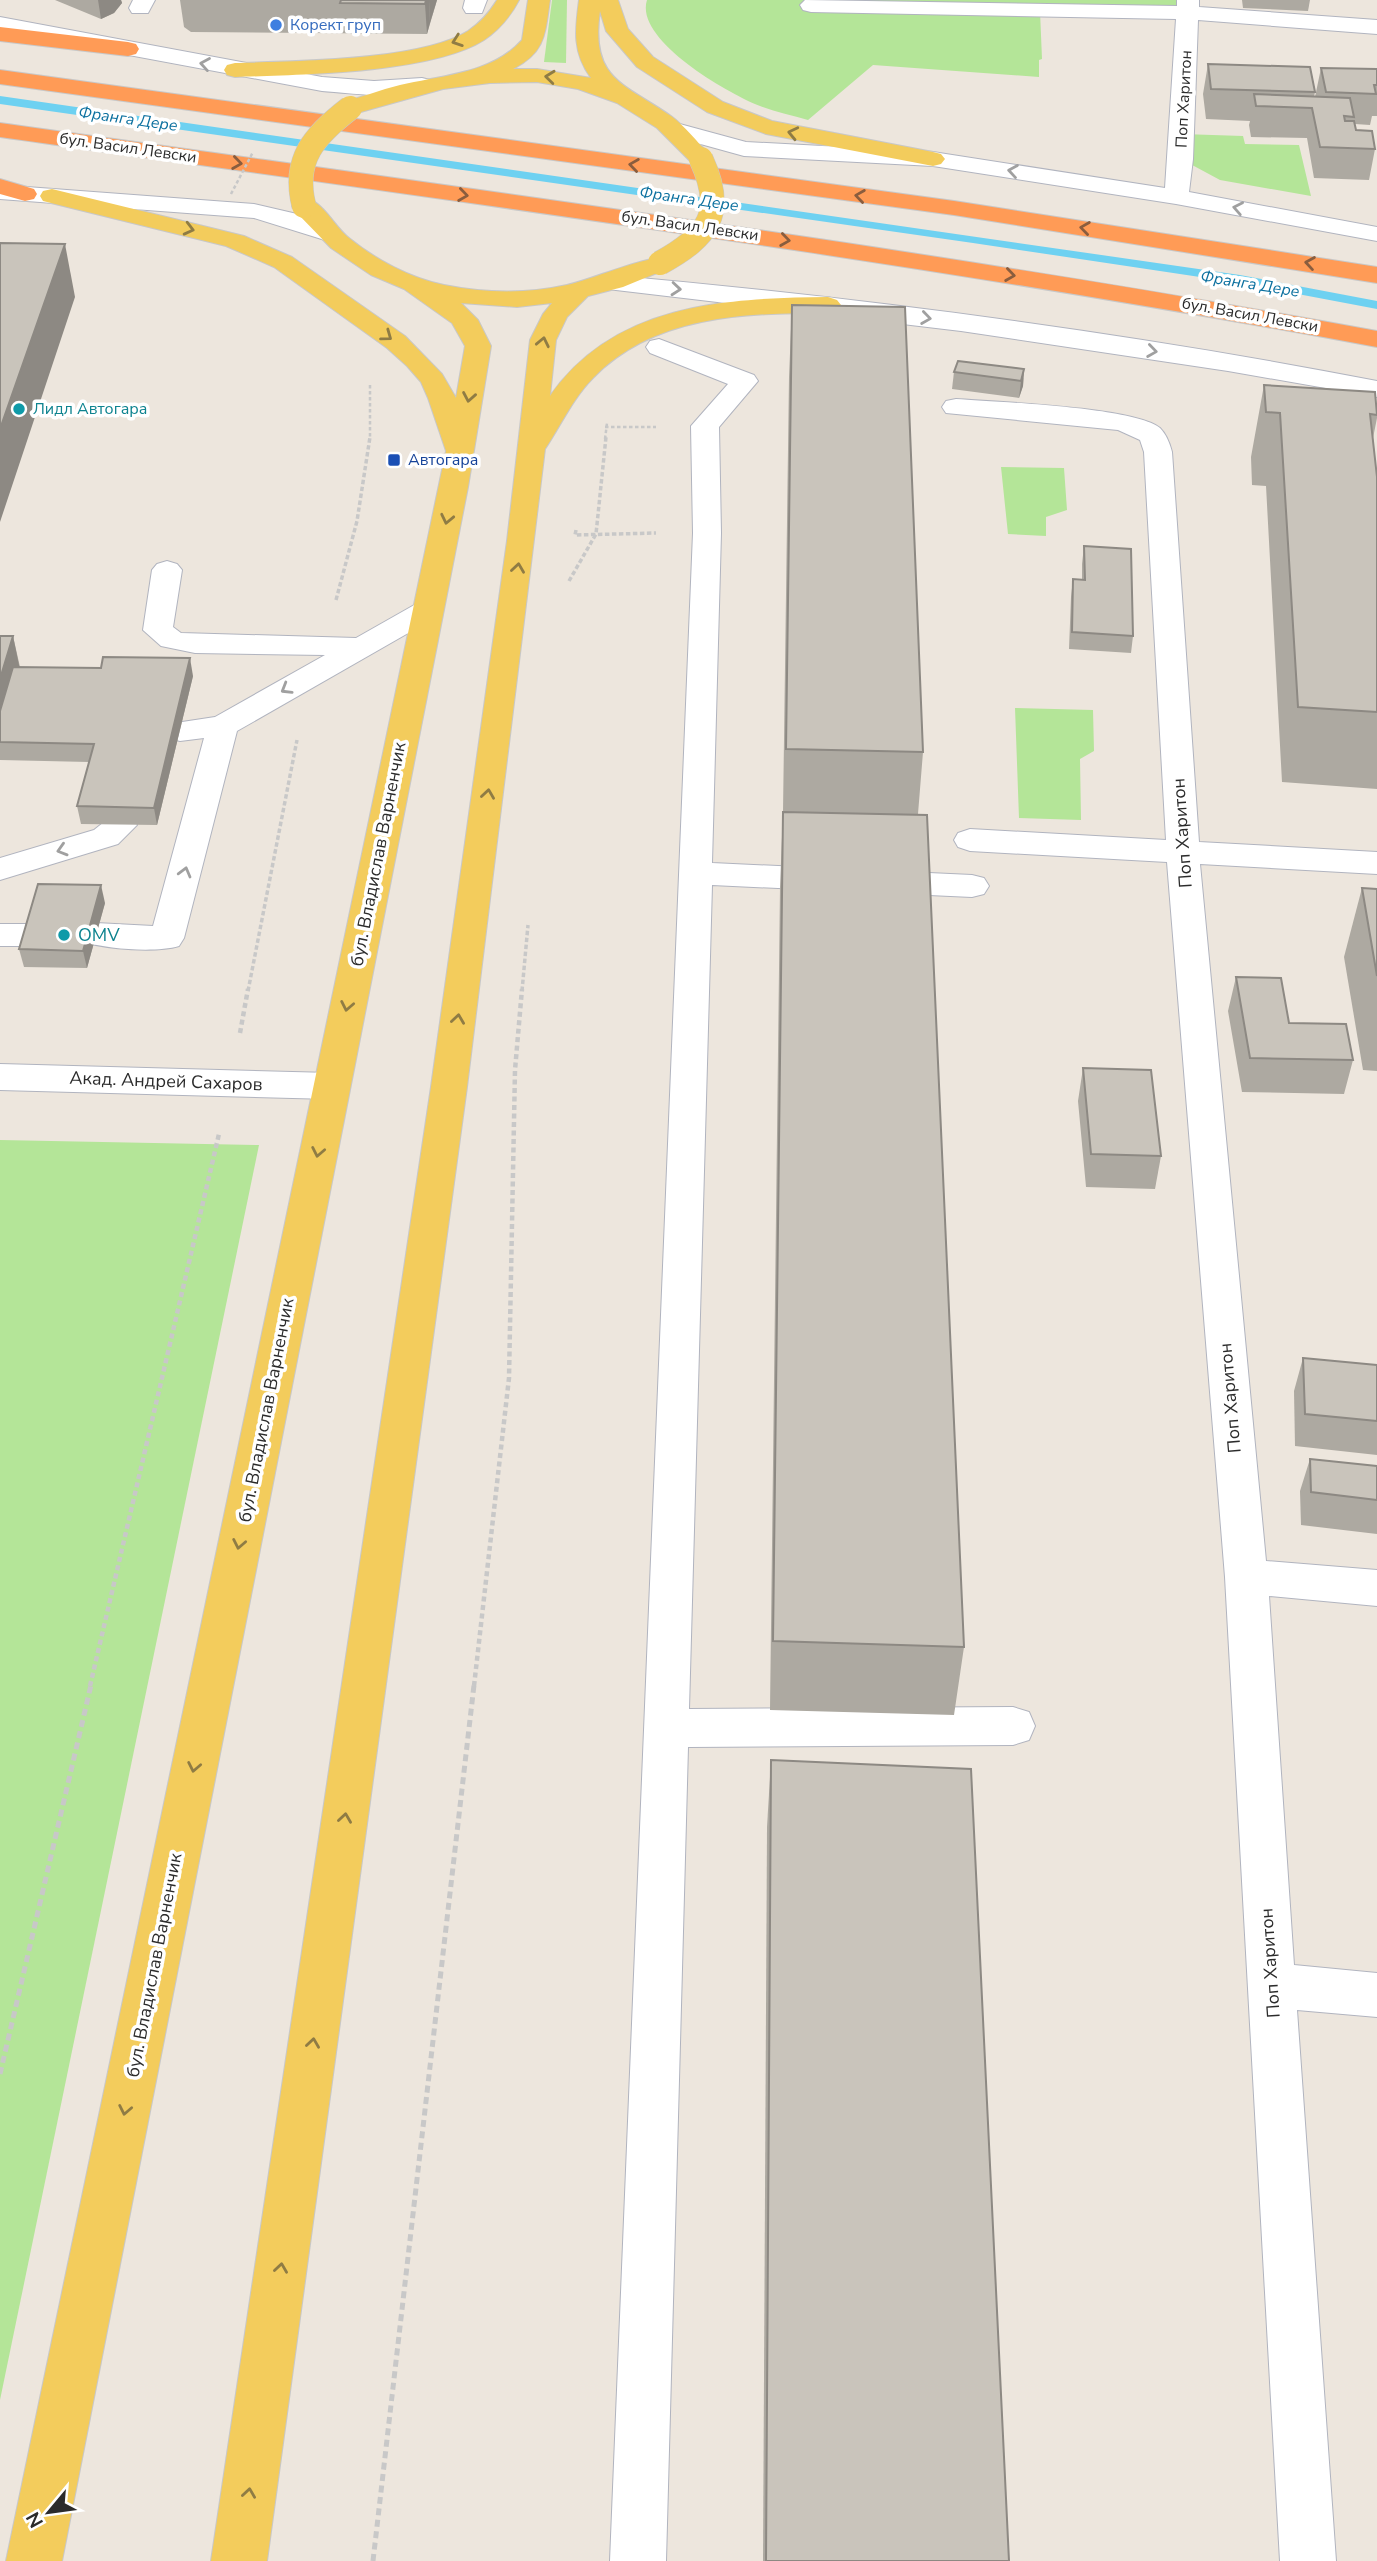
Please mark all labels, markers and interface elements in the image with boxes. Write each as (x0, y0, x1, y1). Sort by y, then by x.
place label: Корект груп (290, 14, 381, 36)
marker: Корект груп (268, 17, 284, 33)
one-way arrow (452, 33, 464, 47)
street label: Поп Харитон (1170, 49, 1198, 149)
one-way arrow (199, 57, 211, 72)
one-way arrow (544, 70, 555, 85)
water label: Франга Дере (77, 101, 179, 137)
street label: бул. Васил Левски (58, 127, 198, 169)
one-way arrow (787, 127, 799, 142)
one-way arrow (232, 156, 243, 171)
one-way arrow (628, 158, 640, 173)
one-way arrow (1007, 164, 1019, 179)
water label: Франга Дере (638, 181, 740, 217)
one-way arrow (457, 187, 469, 202)
one-way arrow (854, 189, 866, 204)
one-way arrow (1232, 201, 1244, 216)
street label: бул. Васил Левски (620, 205, 760, 247)
one-way arrow (183, 221, 195, 236)
one-way arrow (1079, 221, 1091, 236)
one-way arrow (779, 232, 791, 247)
one-way arrow (1304, 256, 1316, 271)
water label: Франга Дере (1199, 265, 1301, 303)
one-way arrow (1004, 267, 1016, 282)
one-way arrow (671, 281, 682, 296)
street label: бул. Васил Левски (1180, 292, 1320, 338)
one-way arrow (921, 310, 932, 325)
one-way arrow (379, 328, 392, 340)
one-way arrow (535, 337, 550, 349)
one-way arrow (1146, 343, 1157, 358)
one-way arrow (462, 391, 477, 403)
place label: Лидл Автогара (33, 398, 147, 420)
marker: Лидл Автогара (11, 401, 27, 417)
place label: Автогара (408, 449, 478, 471)
marker: Автогара (386, 452, 402, 468)
one-way arrow (440, 513, 455, 525)
one-way arrow (510, 563, 525, 574)
one-way arrow (280, 681, 293, 694)
street label: бул. Владислав Варненчик (344, 739, 412, 968)
street label: Поп Харитон (1166, 777, 1198, 889)
one-way arrow (480, 788, 495, 800)
one-way arrow (57, 842, 69, 857)
one-way arrow (176, 866, 191, 878)
place label: OMV (78, 923, 120, 947)
marker: OMV (56, 927, 72, 943)
one-way arrow (341, 1000, 356, 1012)
one-way arrow (450, 1014, 465, 1025)
street label: Акад. Андрей Сахаров (69, 1066, 263, 1096)
one-way arrow (311, 1146, 326, 1158)
street label: бул. Владислав Варненчик (232, 1295, 300, 1524)
street label: Поп Харитон (1213, 1342, 1247, 1454)
one-way arrow (232, 1538, 247, 1550)
one-way arrow (188, 1761, 203, 1773)
one-way arrow (337, 1812, 352, 1824)
street label: бул. Владислав Варненчик (120, 1850, 188, 2079)
street label: Поп Харитон (1254, 1907, 1286, 2019)
one-way arrow (305, 2037, 320, 2049)
one-way arrow (118, 2104, 133, 2116)
one-way arrow (273, 2262, 288, 2274)
north arrow (14, 2477, 84, 2547)
one-way arrow (241, 2488, 256, 2499)
text: N (20, 2507, 50, 2532)

